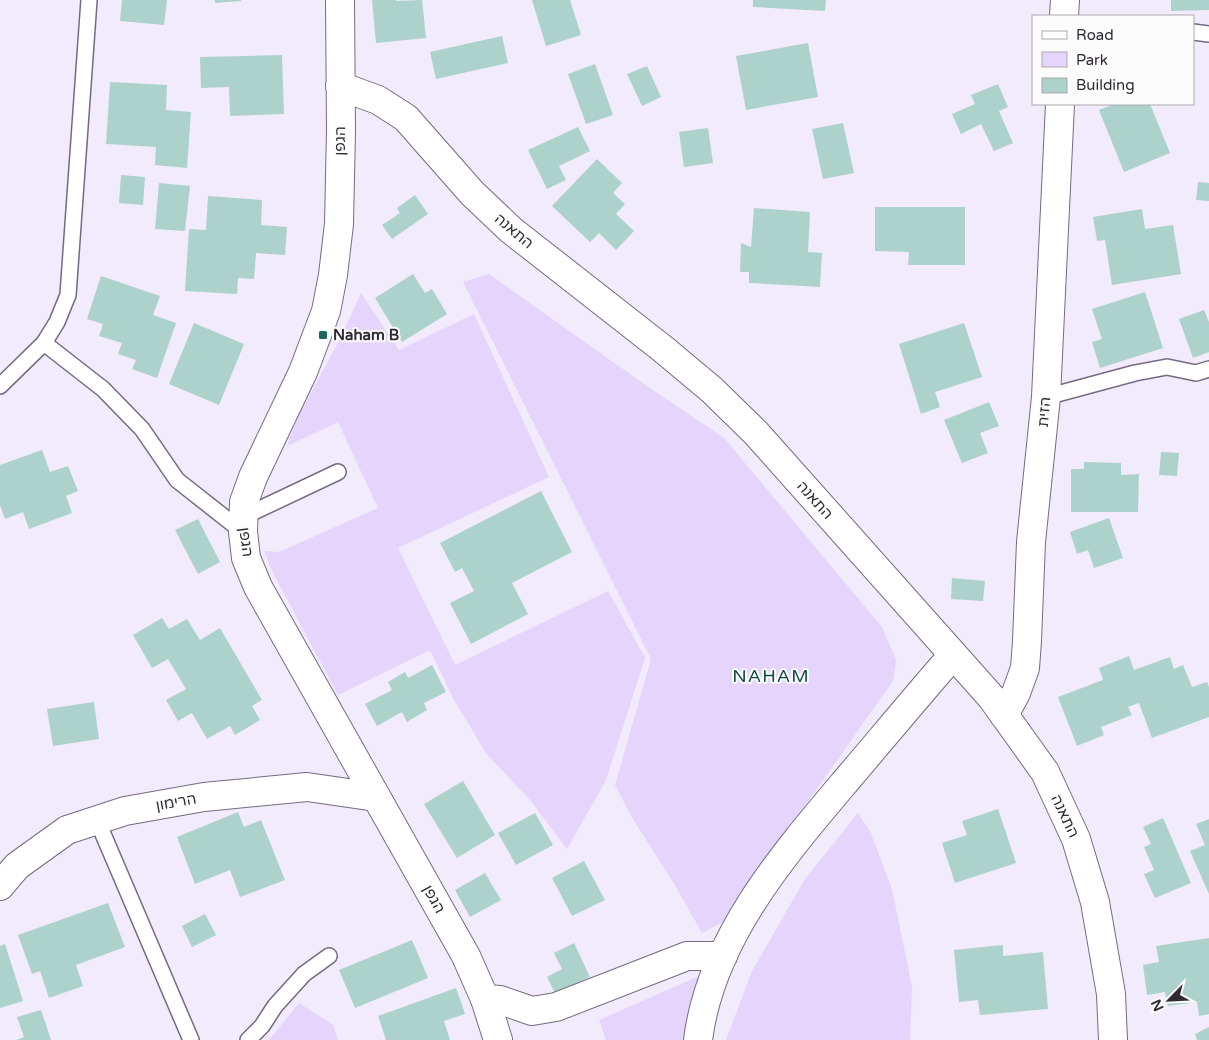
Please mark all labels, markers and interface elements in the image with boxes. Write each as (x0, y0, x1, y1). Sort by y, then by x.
legend (1032, 15, 1194, 105)
text: Road (1076, 26, 1114, 44)
text: Park (1076, 51, 1108, 69)
text: Building (1076, 76, 1135, 94)
street label: הגפן (331, 126, 349, 156)
street label: התאנה (491, 210, 537, 252)
place label: Naham B (333, 326, 399, 344)
marker: Naham B (317, 329, 329, 341)
street label: הזית (1034, 396, 1054, 428)
street label: התאנה (793, 477, 837, 523)
street label: הגפן (235, 526, 257, 558)
district label: NAHAM (732, 665, 810, 687)
street label: הרימון (154, 790, 198, 814)
street label: התאנה (1047, 792, 1083, 840)
street label: הגפן (419, 882, 449, 916)
north arrow (1144, 975, 1194, 1025)
text: N (1148, 996, 1168, 1014)

